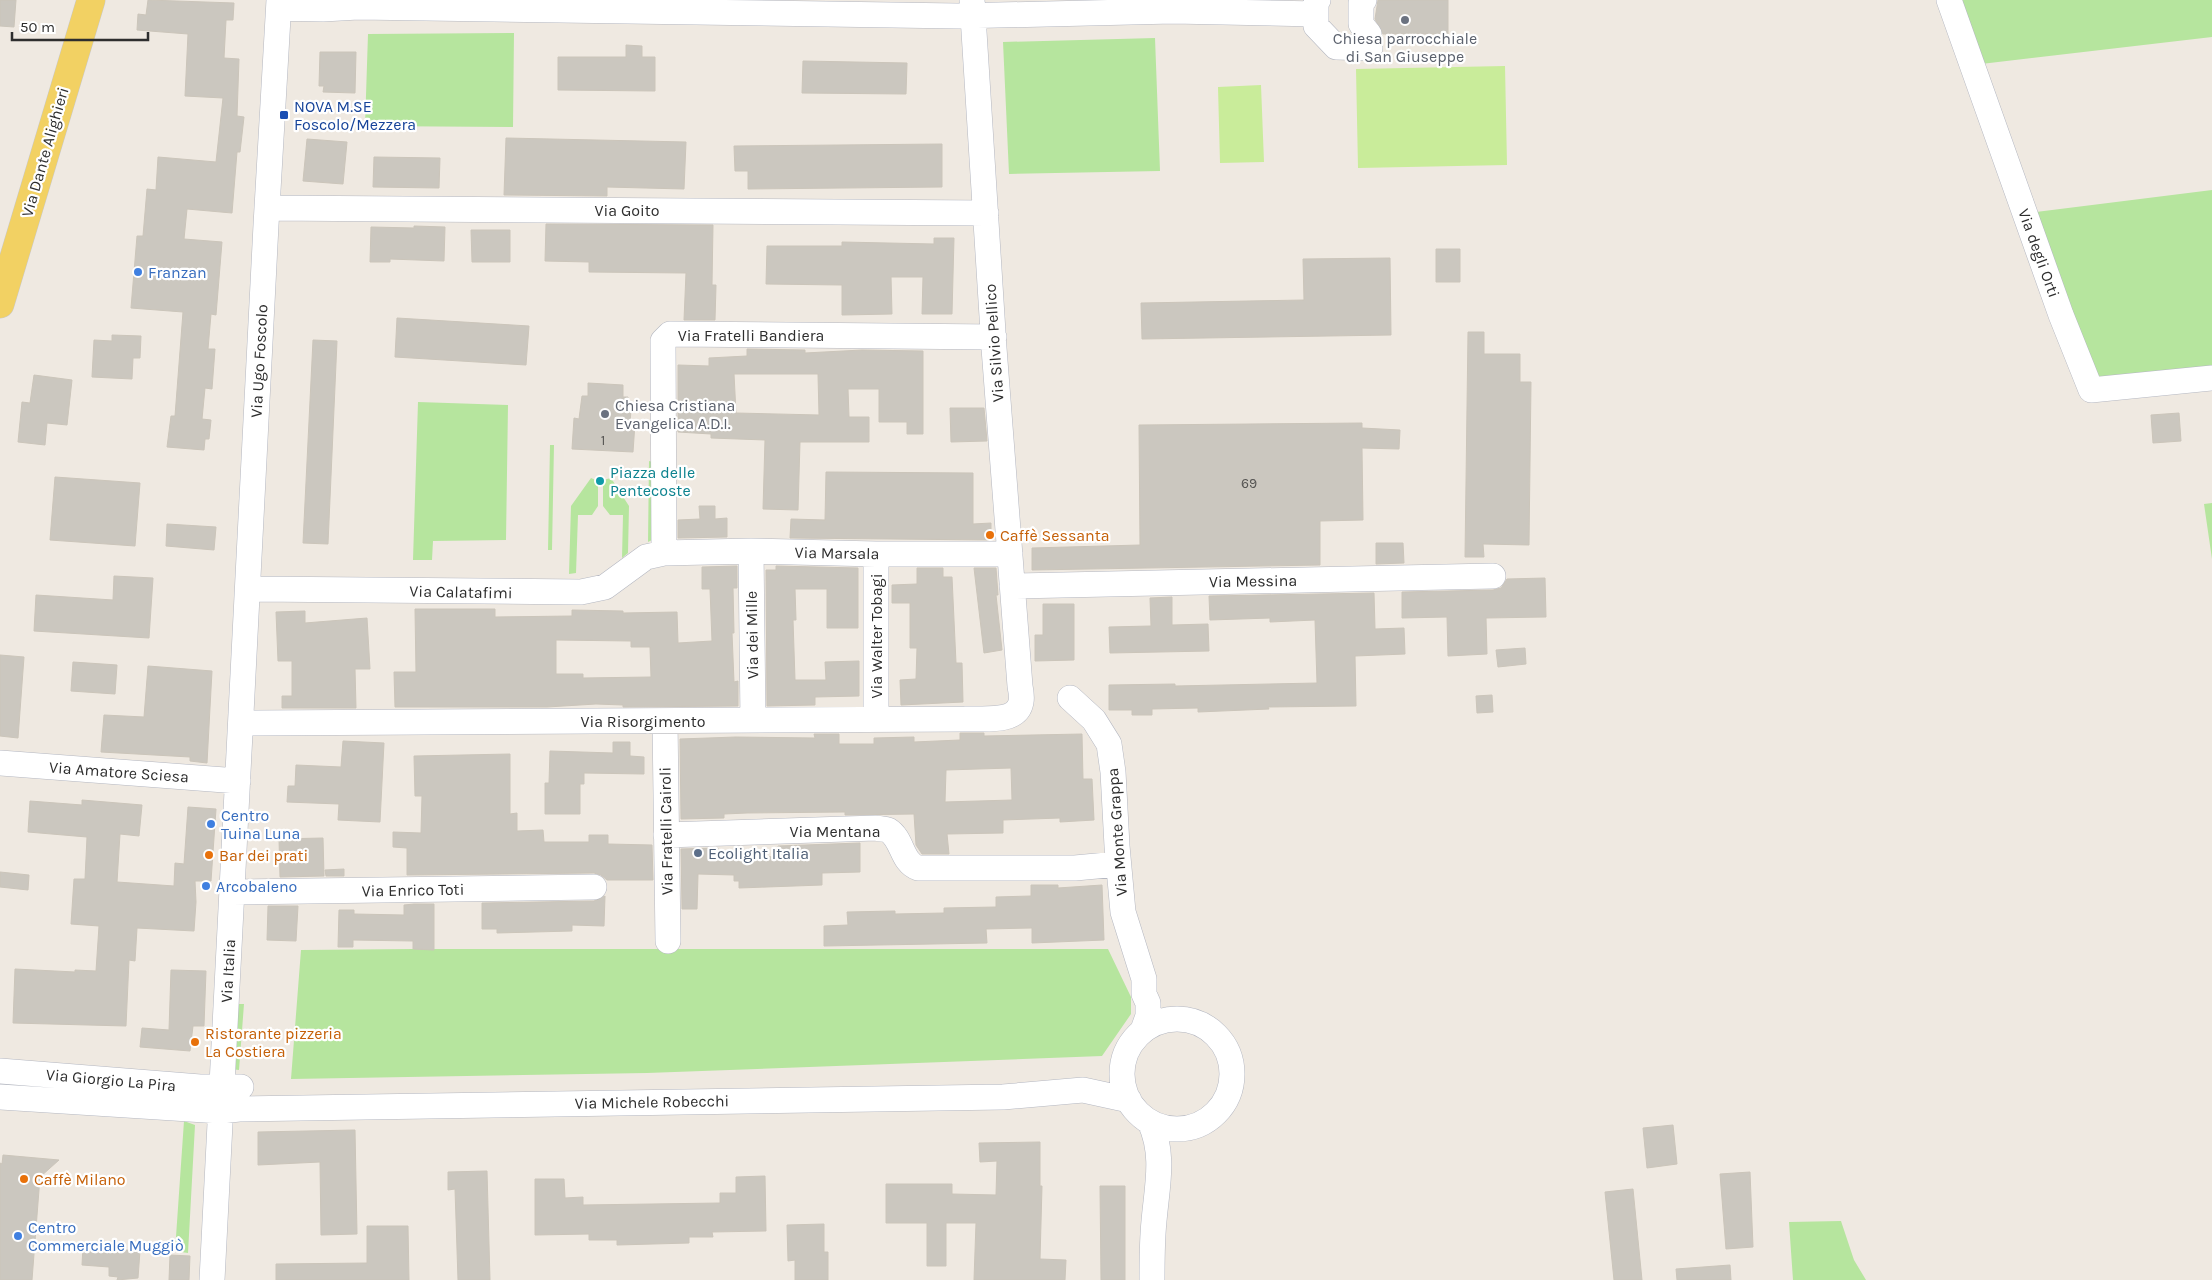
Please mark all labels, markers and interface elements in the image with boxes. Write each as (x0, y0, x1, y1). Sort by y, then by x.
scale bar (12, 10, 149, 42)
marker: Chiesa parrocchiale di San Giuseppe (1399, 14, 1411, 26)
text: 50 m (20, 18, 55, 36)
place label: Chiesa parrocchiale di San Giuseppe (1333, 29, 1477, 66)
street label: Via Dante Alighieri (17, 85, 73, 219)
place label: NOVA M.SE Foscolo/Mezzera (294, 97, 416, 134)
marker: NOVA M.SE Foscolo/Mezzera (278, 109, 290, 121)
street label: Via Goito (595, 201, 659, 220)
street label: Via degli Orti (2014, 206, 2064, 300)
place label: Franzan (148, 263, 207, 282)
marker: Franzan (132, 266, 144, 278)
street label: Via Silvio Pellico (980, 283, 1008, 403)
street label: Via Ugo Foscolo (247, 304, 271, 418)
street label: Via Fratelli Bandiera (678, 326, 824, 345)
place label: Chiesa Cristiana Evangelica A.D.I. (615, 396, 735, 433)
marker: Chiesa Cristiana Evangelica A.D.I. (599, 408, 611, 420)
house number: 1 (601, 432, 605, 449)
place label: Piazza delle Pentecoste (610, 463, 695, 500)
marker: Piazza delle Pentecoste (594, 475, 606, 487)
house number: 69 (1241, 475, 1257, 492)
place label: Caffè Sessanta (1000, 526, 1110, 545)
marker: Caffè Sessanta (984, 529, 996, 541)
street label: Via Marsala (794, 543, 880, 563)
street label: Via Messina (1209, 571, 1297, 591)
street label: Via Walter Tobagi (867, 574, 886, 698)
street label: Via Calatafimi (409, 582, 513, 602)
street label: Via dei Mille (742, 591, 762, 679)
street label: Via Risorgimento (580, 712, 706, 731)
street label: Via Amatore Sciesa (48, 758, 190, 786)
street label: Via Fratelli Cairoli (655, 767, 677, 895)
street label: Via Monte Grappa (1103, 767, 1131, 897)
place label: Centro Tuina Luna (221, 806, 300, 843)
marker: Centro Tuina Luna (205, 818, 217, 830)
street label: Via Mentana (789, 822, 881, 841)
place label: Ecolight Italia (708, 844, 809, 863)
place label: Bar dei prati (219, 846, 308, 865)
marker: Ecolight Italia (692, 847, 704, 859)
marker: Bar dei prati (203, 849, 215, 861)
place label: Arcobaleno (216, 877, 297, 896)
marker: Arcobaleno (200, 880, 212, 892)
street label: Via Enrico Toti (362, 880, 464, 900)
street label: Via Italia (217, 939, 239, 1003)
place label: Ristorante pizzeria La Costiera (205, 1024, 342, 1061)
marker: Ristorante pizzeria La Costiera (189, 1036, 201, 1048)
street label: Via Giorgio La Pira (45, 1065, 177, 1095)
street label: Via Michele Robecchi (575, 1091, 729, 1113)
place label: Caffè Milano (34, 1170, 126, 1189)
marker: Caffè Milano (18, 1173, 30, 1185)
place label: Centro Commerciale Muggiò (28, 1218, 184, 1255)
marker: Centro Commerciale Muggiò (12, 1230, 24, 1242)

